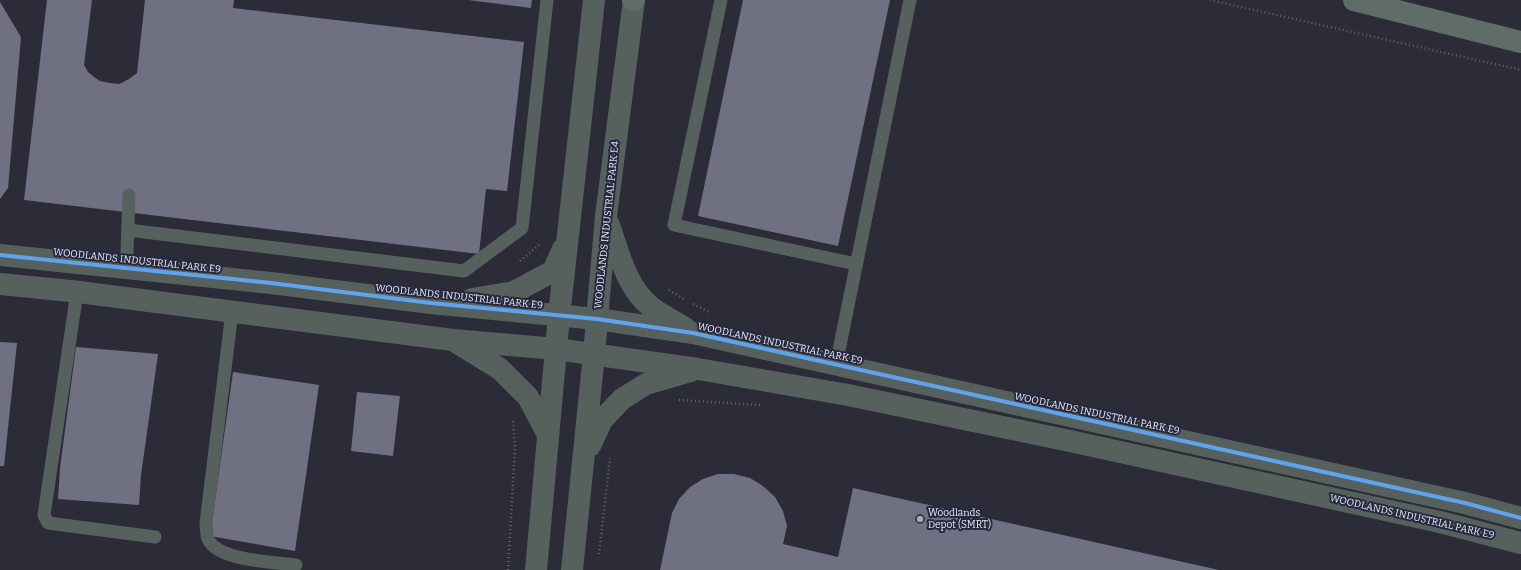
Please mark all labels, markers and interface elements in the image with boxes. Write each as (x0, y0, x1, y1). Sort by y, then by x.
street label: WOODLANDS INDUSTRIAL PARK E4 (592, 141, 622, 309)
street label: WOODLANDS INDUSTRIAL PARK E9 (53, 246, 221, 276)
street label: WOODLANDS INDUSTRIAL PARK E9 (375, 282, 543, 312)
street label: WOODLANDS INDUSTRIAL PARK E9 (696, 321, 864, 367)
street label: WOODLANDS INDUSTRIAL PARK E9 (1013, 391, 1181, 437)
street label: WOODLANDS INDUSTRIAL PARK E9 (1329, 492, 1495, 542)
place label: Woodlands Depot (SMRT) (928, 507, 991, 530)
marker: Woodlands Depot (SMRT) (915, 514, 925, 524)

